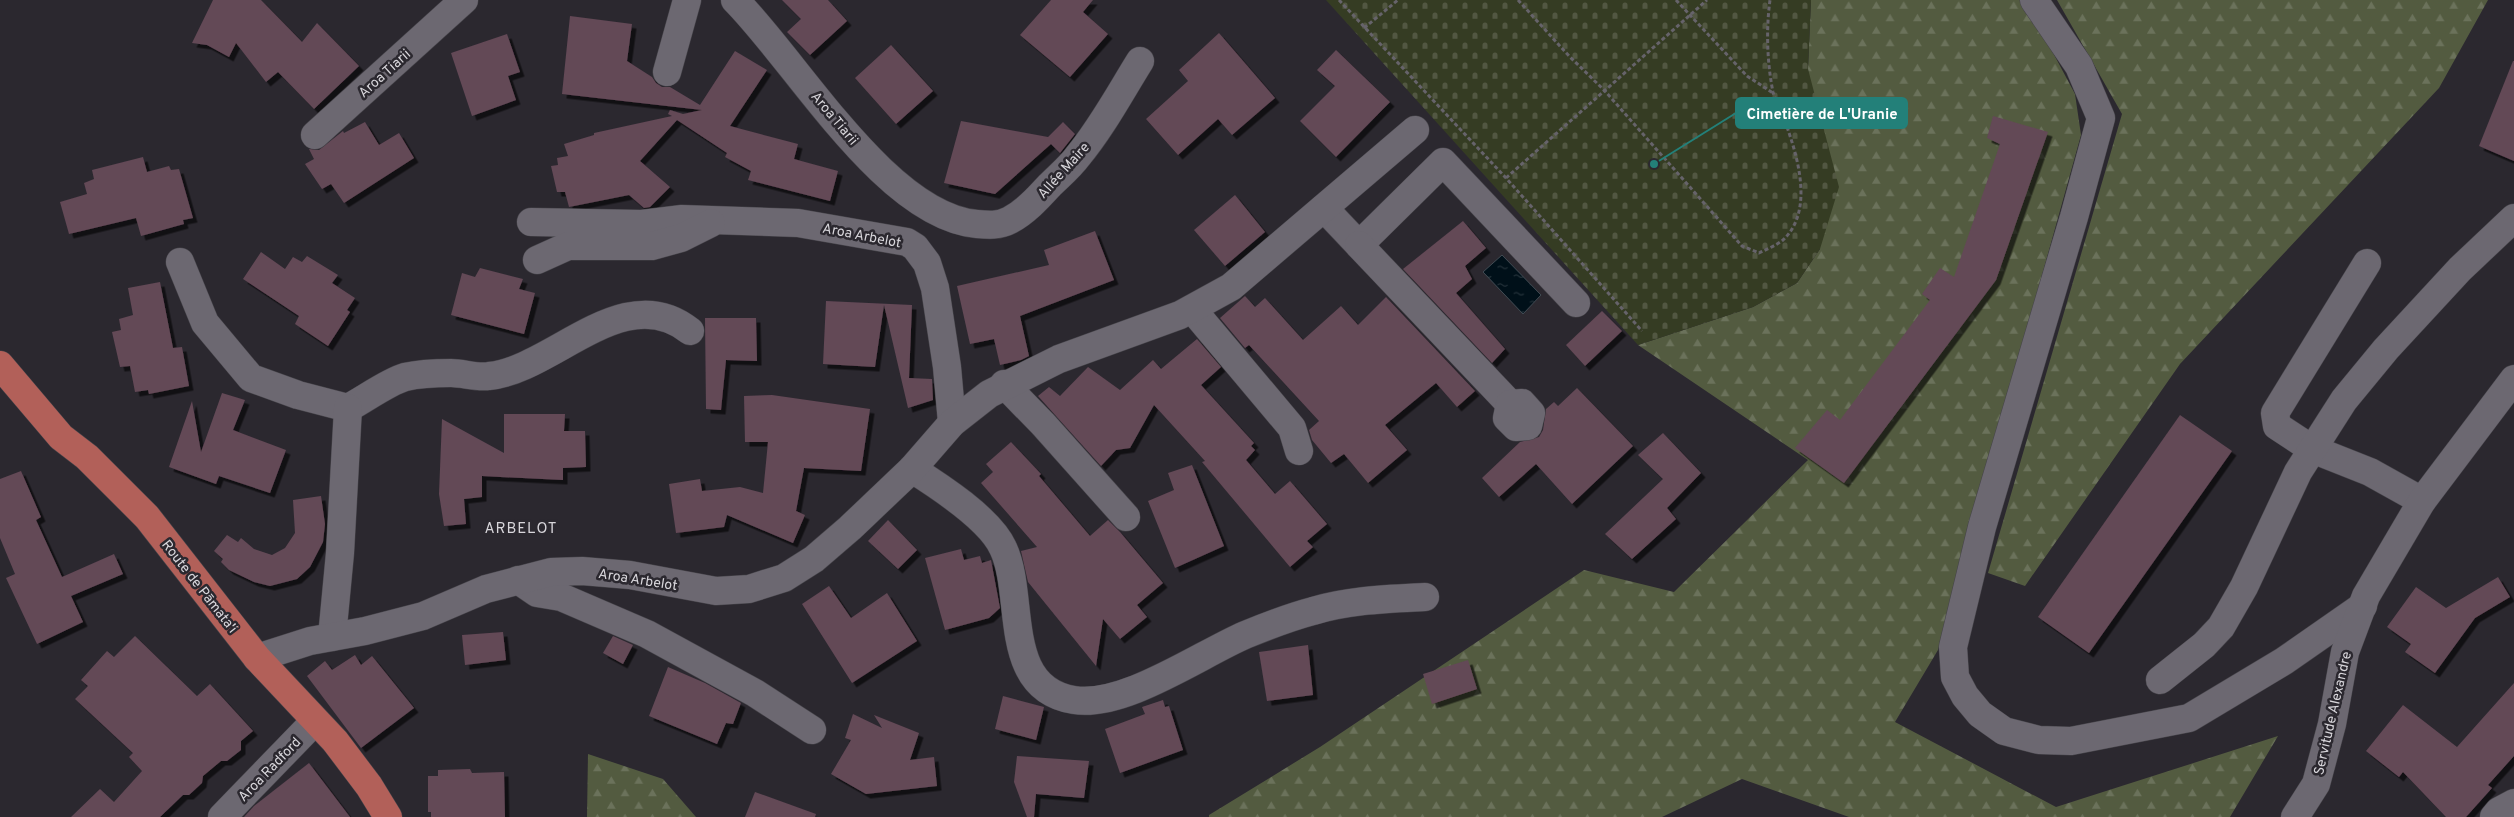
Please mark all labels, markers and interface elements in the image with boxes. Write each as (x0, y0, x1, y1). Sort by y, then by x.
street label: Aroa Tiarii (355, 46, 415, 102)
street label: Aroa Tiarii (807, 89, 861, 149)
callout: Cimetière de L'Uranie (1736, 98, 1907, 128)
text: Cimetière de L'Uranie (1746, 106, 1898, 125)
street label: Allée Maire (1035, 139, 1094, 203)
street label: Aroa Arbelot (821, 221, 903, 252)
district label: ARBELOT (485, 520, 557, 539)
street label: Route de Pāmata'i (157, 537, 240, 637)
street label: Aroa Arbelot (597, 566, 679, 595)
street label: Servitude Alexandre (2311, 650, 2356, 777)
street label: Aroa Radford (235, 734, 305, 806)

